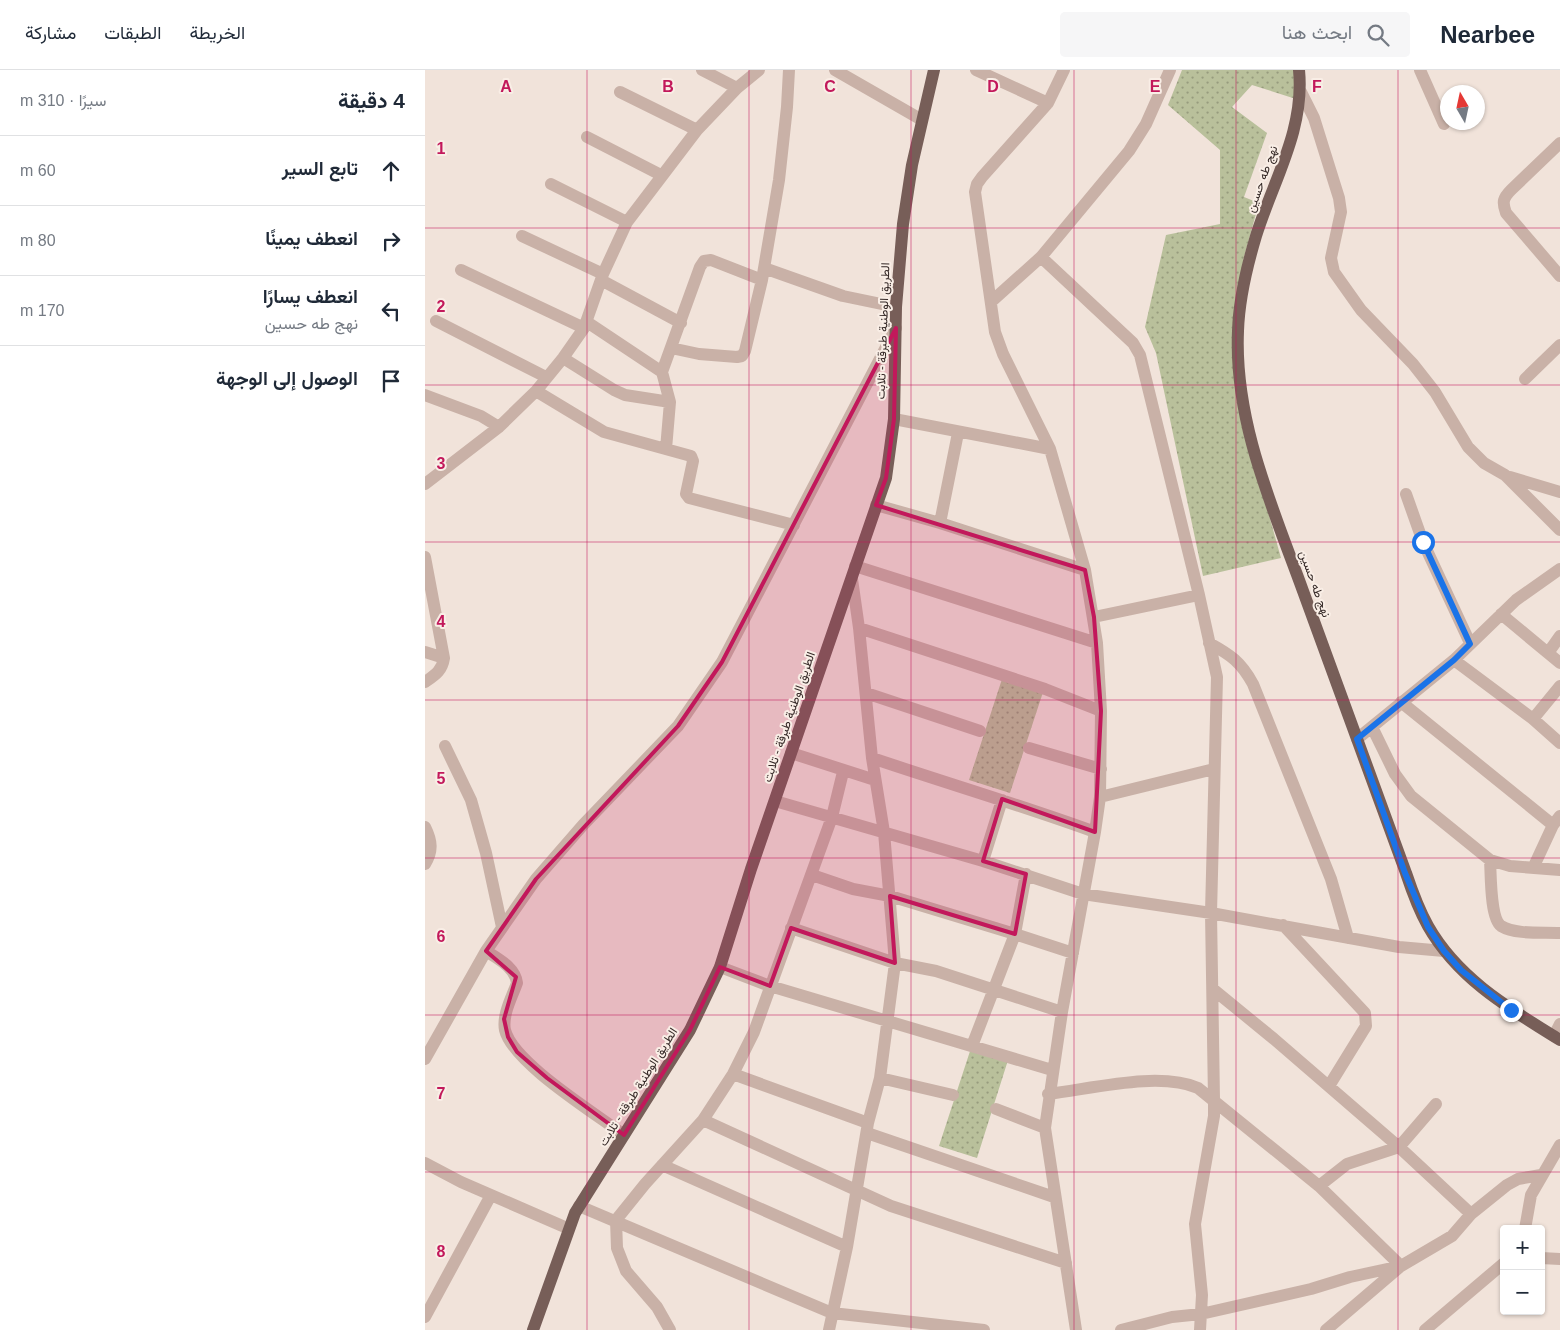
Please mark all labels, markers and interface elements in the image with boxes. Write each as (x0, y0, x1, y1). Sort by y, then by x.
search box (1060, 12, 1410, 57)
icon: search (1364, 21, 1392, 49)
text: Nearbee (1440, 21, 1535, 48)
text: ابحث هنا (1282, 22, 1352, 43)
text: مشاركة (25, 23, 76, 43)
text: الطبقات (104, 23, 161, 43)
text: الخريطة (189, 23, 245, 43)
text: A (500, 78, 512, 95)
text: B (662, 78, 674, 95)
text: C (824, 78, 836, 95)
text: D (987, 78, 999, 95)
text: E (1150, 78, 1161, 95)
text: F (1312, 78, 1322, 95)
north arrow (1440, 85, 1485, 130)
text: 4 دقيقة (338, 89, 405, 112)
text: سيرًا · 310 m (20, 92, 106, 109)
text: 1 (437, 140, 446, 157)
street label: نهج طه حسين (1243, 144, 1282, 215)
icon: ahead (377, 157, 405, 185)
text: تابع السير (282, 158, 358, 179)
text: 60 m (20, 162, 56, 179)
icon: right (377, 227, 405, 255)
text: انعطف يمينًا (265, 228, 358, 249)
text: 80 m (20, 232, 56, 249)
street label: الطريق الوطنية طبرقة - تلابت (874, 262, 893, 400)
text: انعطف يسارًا (263, 286, 358, 307)
icon: left (377, 297, 405, 325)
text: 2 (437, 298, 446, 315)
text: 170 m (20, 302, 64, 319)
text: نهج طه حسين (265, 315, 358, 332)
icon: arrive (377, 367, 405, 395)
text: الوصول إلى الوجهة (216, 368, 358, 389)
text: 3 (437, 455, 446, 472)
route start (1412, 531, 1435, 554)
street label: نهج طه حسين (1295, 549, 1334, 620)
text: 4 (437, 613, 446, 630)
street label: الطريق الوطنية طبرقة - تلابت (760, 650, 819, 784)
text: 5 (437, 770, 446, 787)
text: 6 (437, 928, 446, 945)
route end (1500, 999, 1523, 1022)
street label: الطريق الوطنية طبرقة - تلابت (596, 1025, 681, 1149)
text: 7 (437, 1085, 446, 1102)
map controls (1500, 1225, 1545, 1315)
button: + (1500, 1225, 1545, 1270)
text: 8 (437, 1243, 446, 1260)
button: − (1500, 1270, 1545, 1315)

